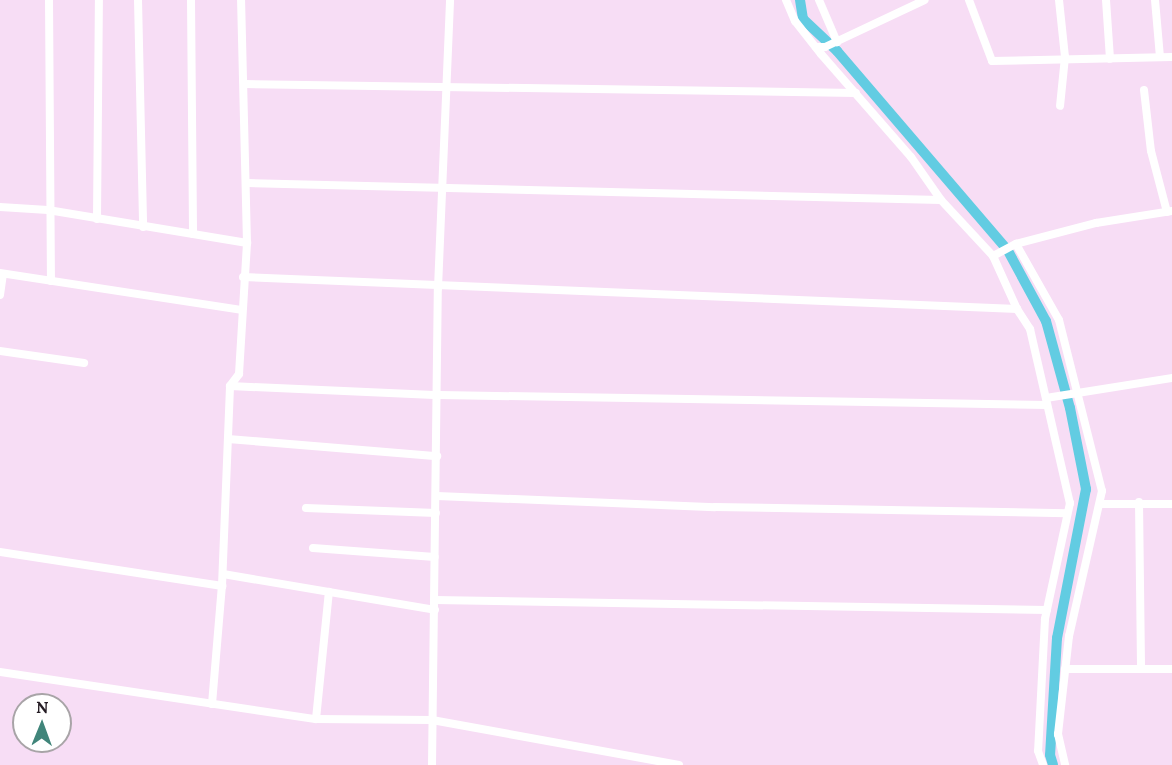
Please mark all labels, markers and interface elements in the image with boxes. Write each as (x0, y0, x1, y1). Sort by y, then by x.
north arrow (12, 693, 72, 753)
text: N (36, 697, 49, 717)

